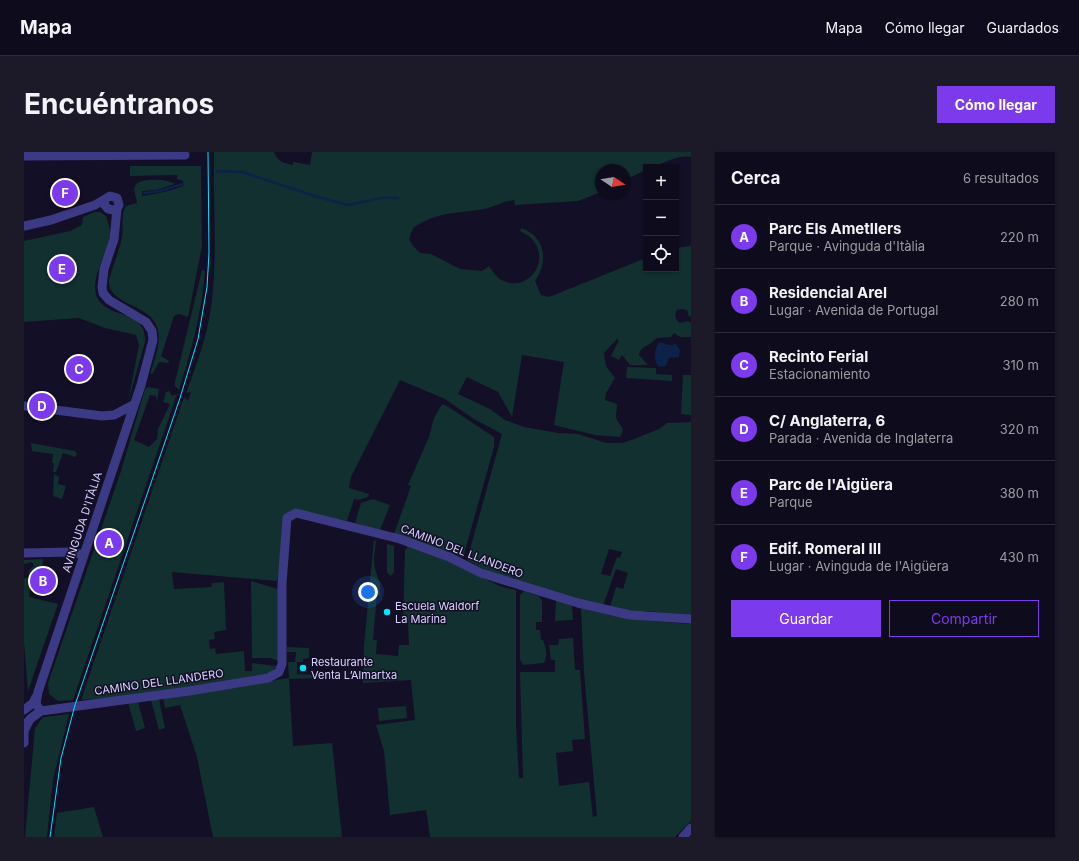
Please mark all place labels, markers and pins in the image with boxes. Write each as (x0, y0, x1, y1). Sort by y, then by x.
pin: F (52, 178, 78, 208)
pin: E (49, 254, 75, 284)
pin: C (66, 354, 92, 384)
pin: D (29, 391, 55, 421)
pin: A (96, 528, 122, 558)
pin: B (30, 566, 56, 596)
place label: Escuela Waldorf La Marina (395, 599, 479, 626)
marker: Escuela Waldorf La Marina (382, 607, 392, 617)
place label: Restaurante Venta L’Almartxa (311, 655, 397, 682)
marker: Restaurante Venta L’Almartxa (298, 663, 308, 673)

